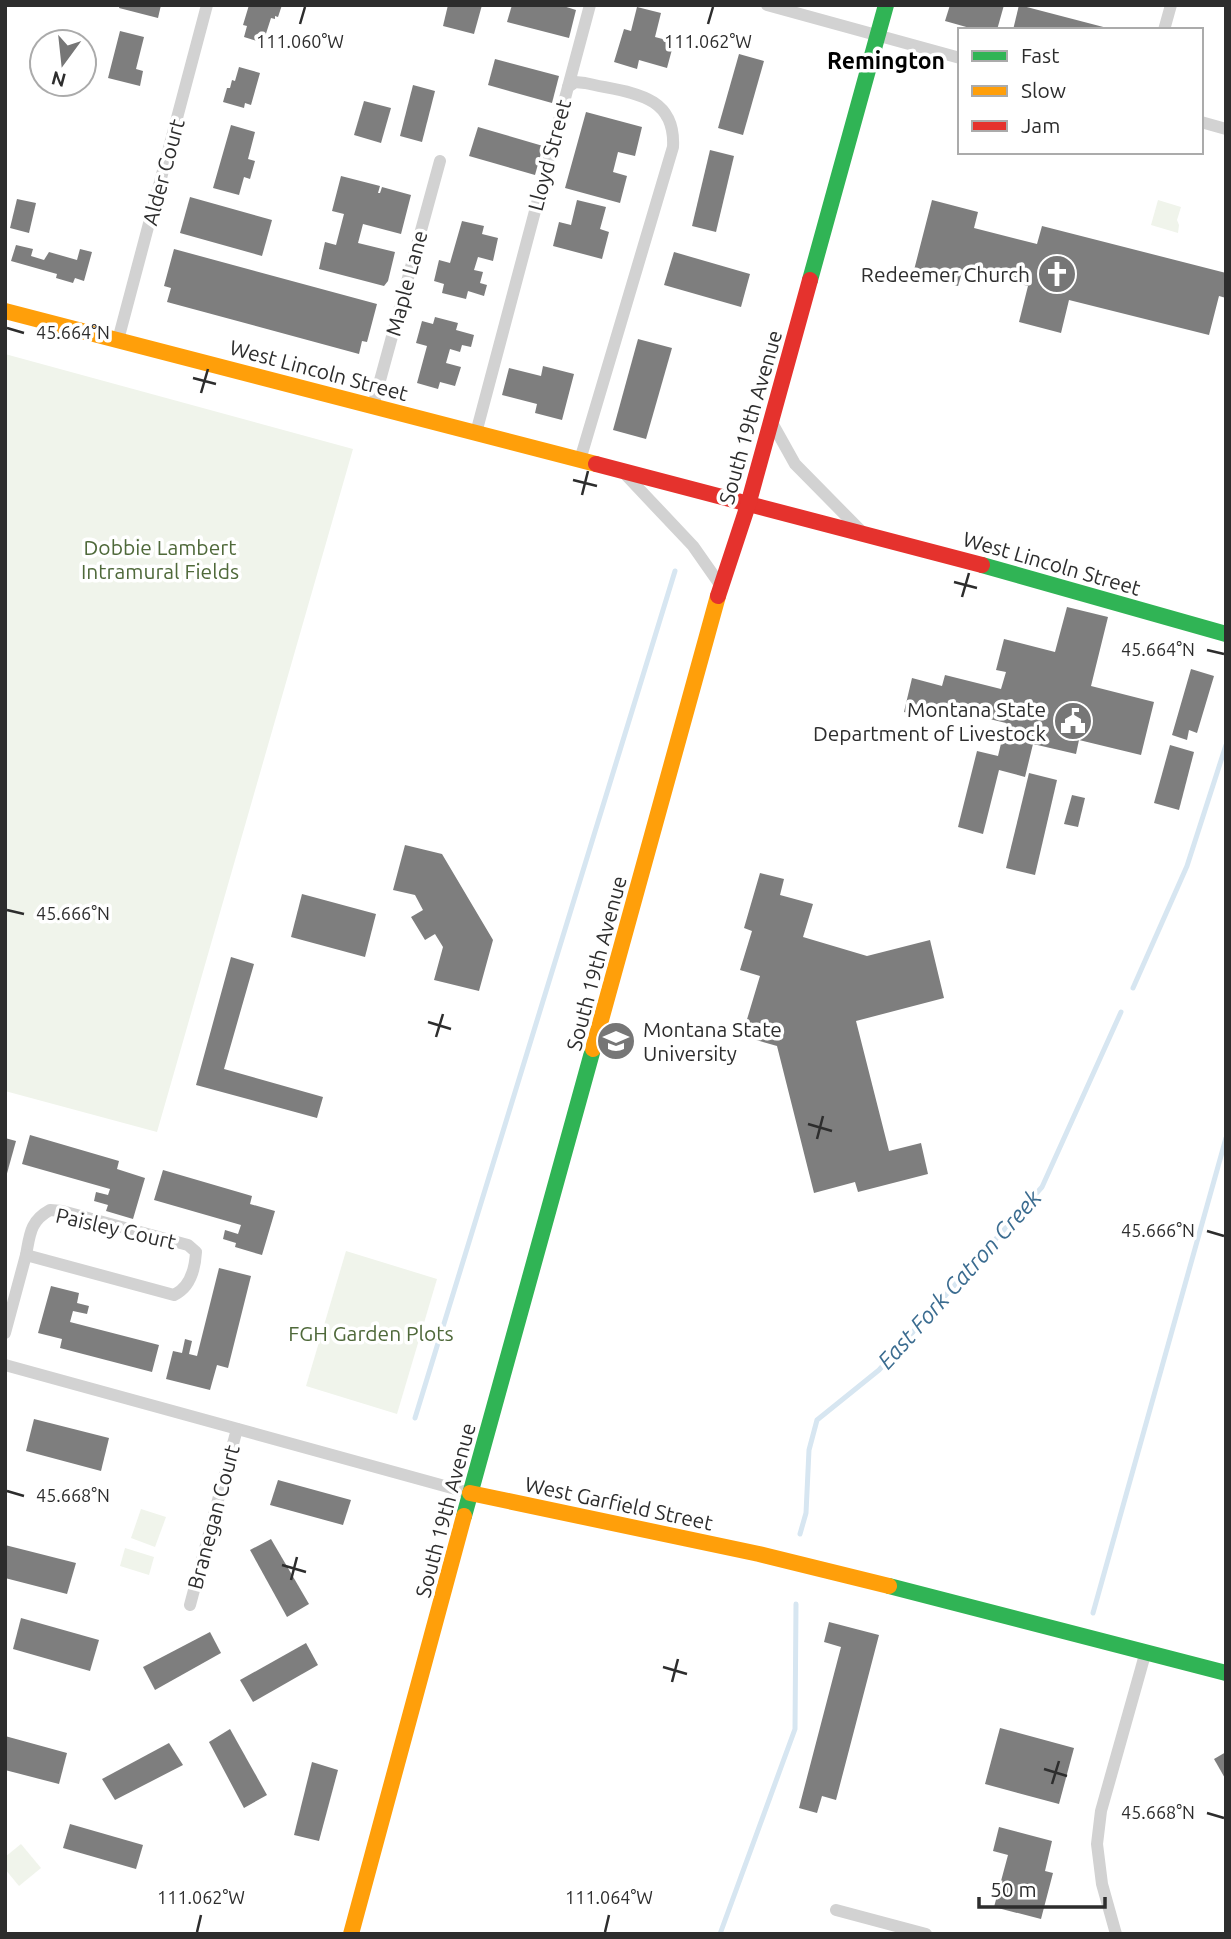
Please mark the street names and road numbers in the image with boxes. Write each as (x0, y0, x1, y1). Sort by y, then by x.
street label: Lloyd Street (523, 97, 575, 213)
street label: Alder Court (137, 116, 189, 228)
street label: Maple Lane (380, 228, 432, 338)
street label: South 19th Avenue (714, 327, 786, 507)
street label: West Lincoln Street (227, 335, 411, 405)
street label: West Lincoln Street (960, 526, 1144, 600)
street label: South 19th Avenue (561, 873, 631, 1053)
street label: Paisley Court (53, 1203, 179, 1253)
street label: South 19th Avenue (410, 1420, 480, 1600)
street label: Branegan Court (182, 1442, 244, 1592)
street label: West Garfield Street (523, 1471, 715, 1535)

